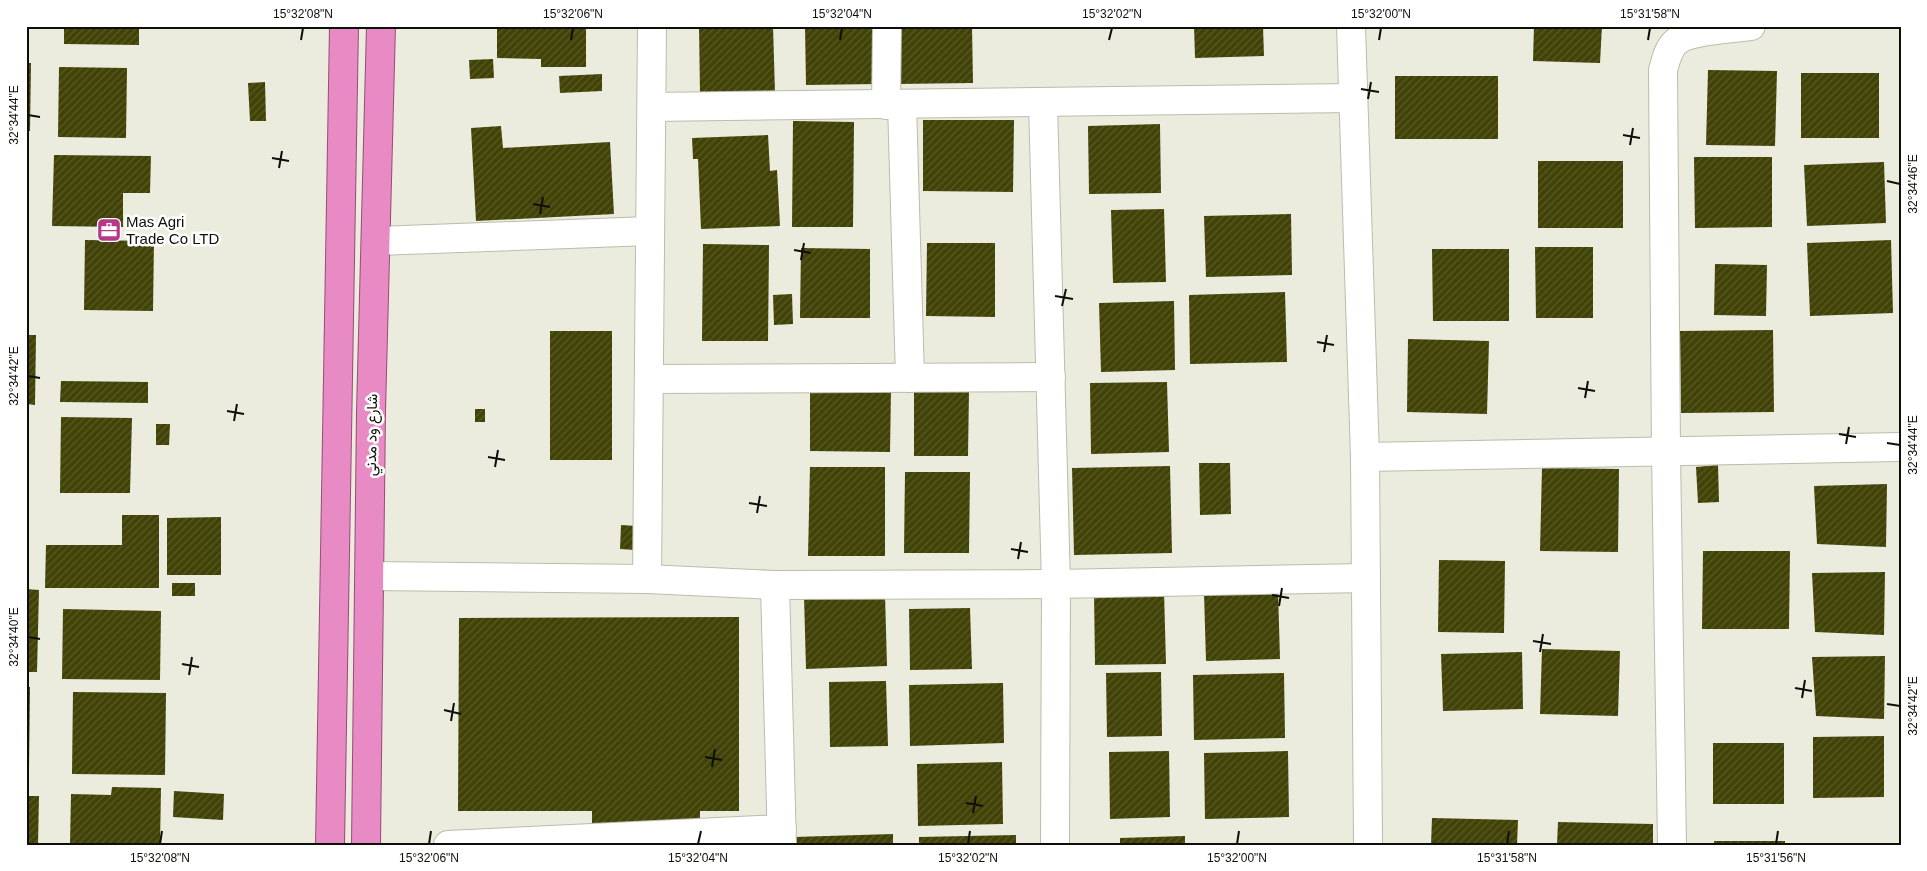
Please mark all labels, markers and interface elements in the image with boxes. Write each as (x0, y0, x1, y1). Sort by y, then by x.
text: 15°32'08"N (273, 7, 333, 21)
text: 15°32'06"N (543, 7, 603, 21)
text: 15°32'04"N (812, 7, 872, 21)
text: 15°32'02"N (1082, 7, 1142, 21)
text: 15°32'00"N (1351, 7, 1411, 21)
text: 15°31'58"N (1620, 7, 1680, 21)
text: 32°34'44"E (7, 85, 21, 145)
text: 32°34'46"E (1906, 154, 1920, 214)
place label: Mas Agri Trade Co LTD (126, 213, 220, 247)
office icon: Mas Agri Trade Co LTD (96, 217, 122, 243)
text: 32°34'42"E (7, 346, 21, 406)
street label: شارع ود مدني (362, 394, 385, 476)
text: 32°34'44"E (1906, 415, 1920, 475)
text: 32°34'40"E (7, 607, 21, 667)
text: 32°34'42"E (1906, 676, 1920, 736)
text: 15°32'08"N (130, 851, 190, 865)
text: 15°32'06"N (399, 851, 459, 865)
text: 15°32'04"N (668, 851, 728, 865)
text: 15°32'02"N (938, 851, 998, 865)
text: 15°32'00"N (1207, 851, 1267, 865)
text: 15°31'58"N (1477, 851, 1537, 865)
text: 15°31'56"N (1746, 851, 1806, 865)

